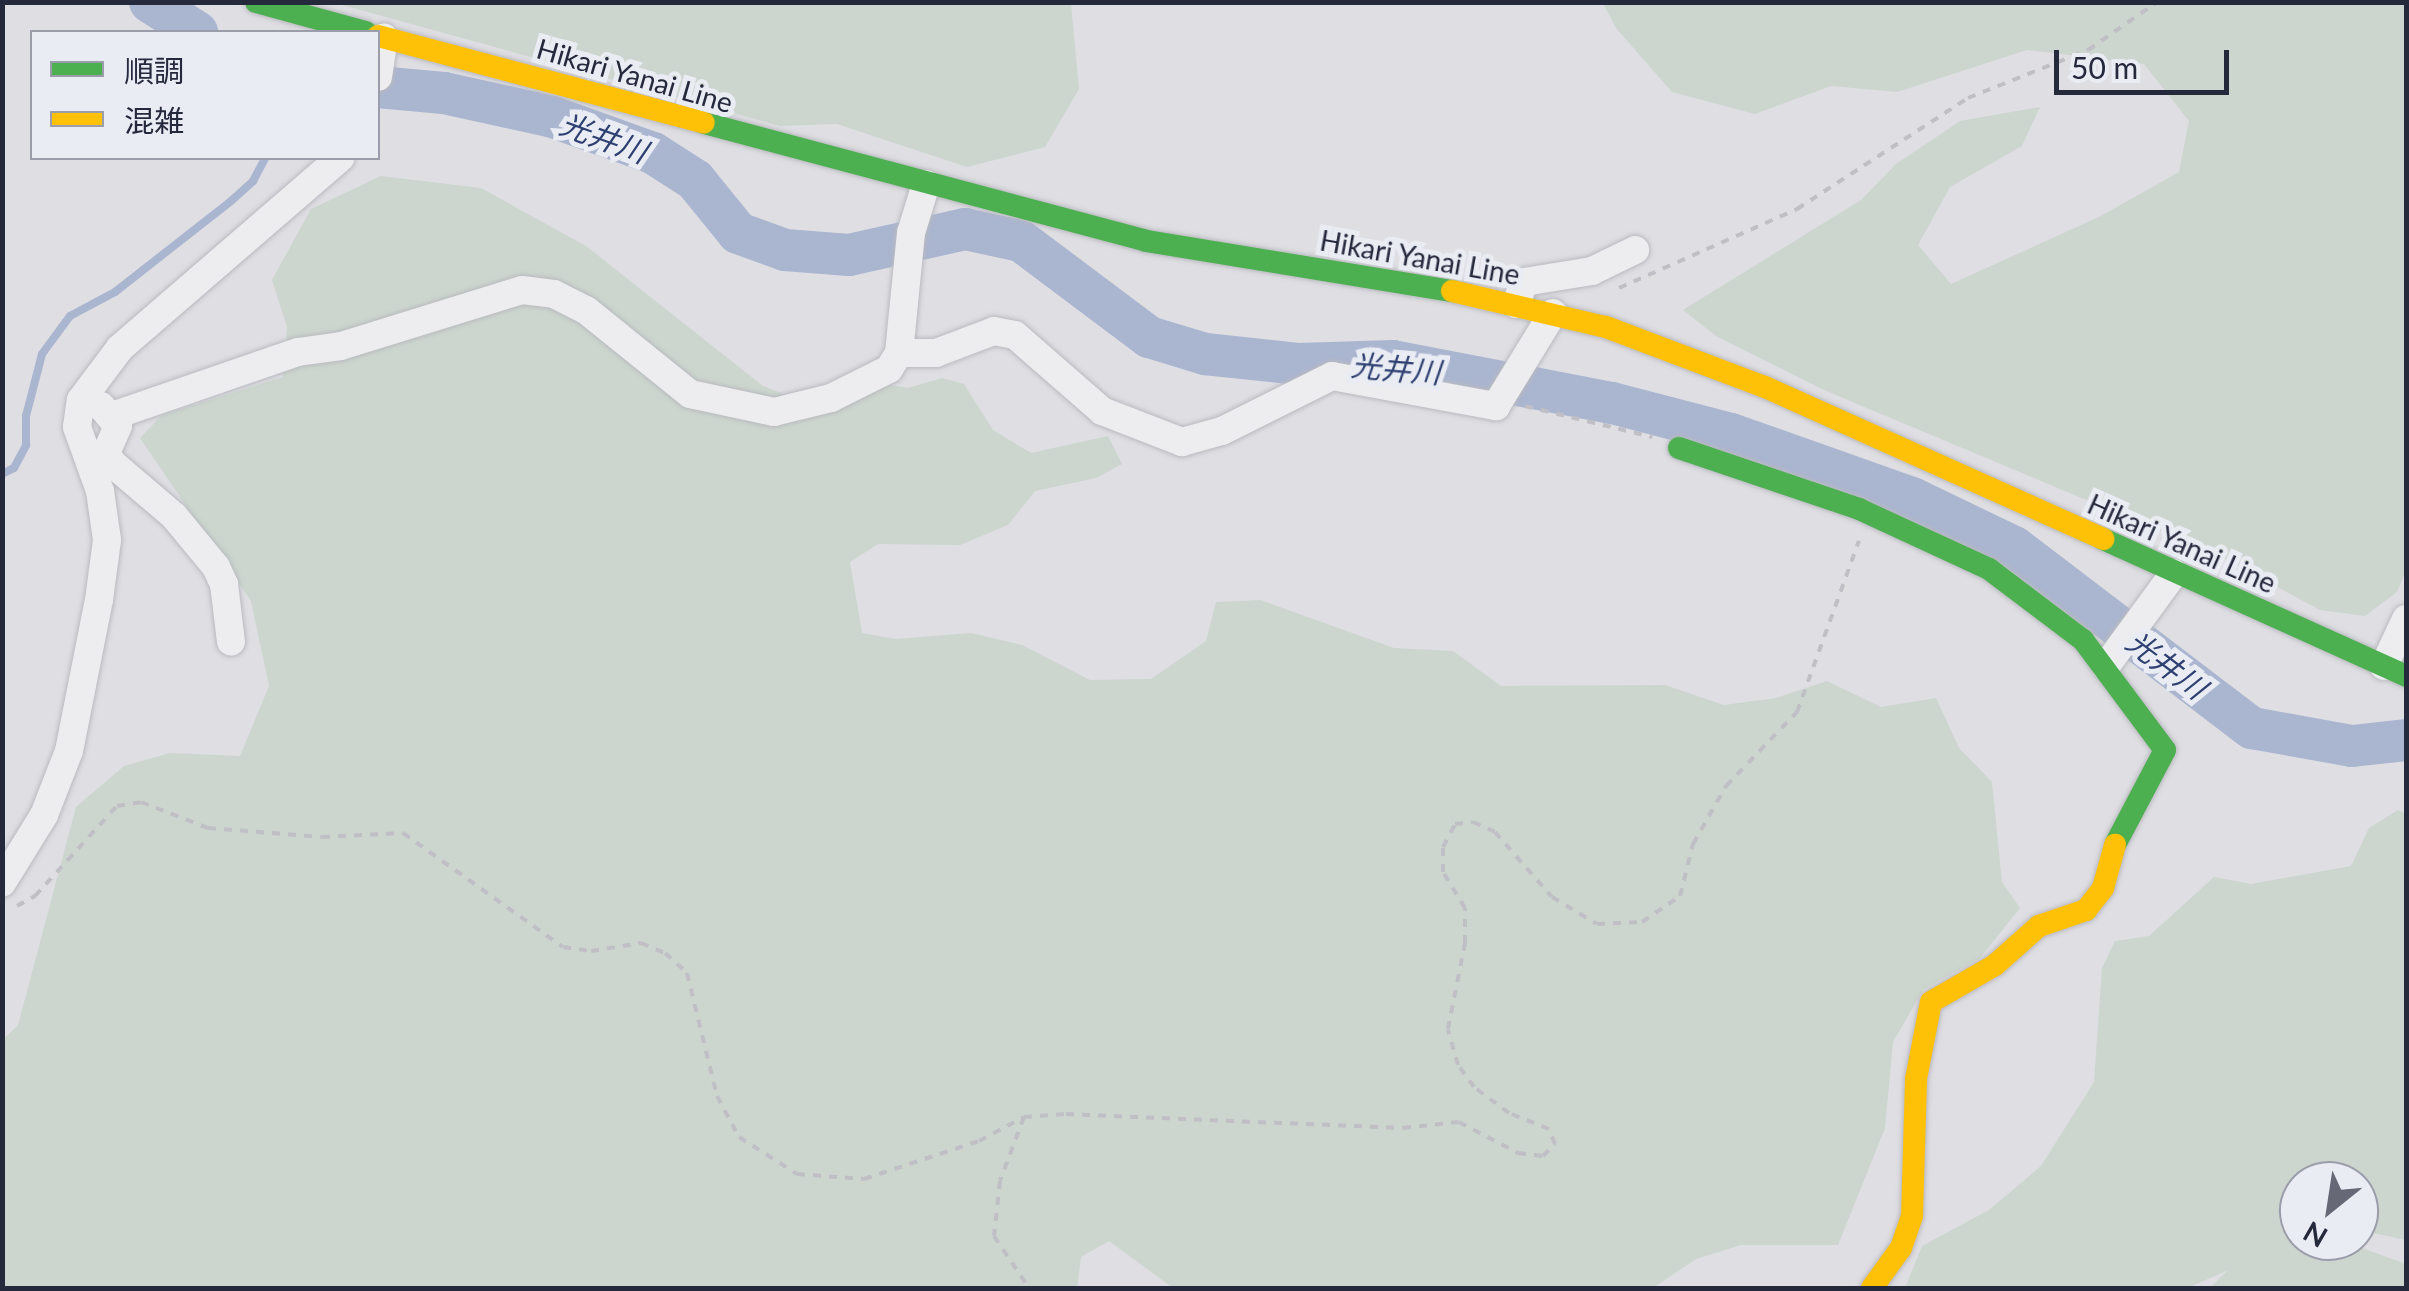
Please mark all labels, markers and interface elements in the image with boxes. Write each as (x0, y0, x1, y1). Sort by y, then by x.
legend (30, 30, 380, 160)
scale bar (2059, 30, 2234, 92)
street label: Hikari Yanai Line (533, 31, 737, 119)
text: 50 m (2071, 49, 2138, 85)
text: 順調 (124, 52, 184, 88)
text: 混雑 (124, 102, 184, 138)
water label: 光井川 (556, 105, 652, 169)
street label: Hikari Yanai Line (1317, 223, 1523, 291)
water label: 光井川 (1350, 346, 1442, 390)
street label: Hikari Yanai Line (2082, 486, 2282, 600)
water label: 光井川 (2120, 623, 2214, 705)
north arrow (2279, 1161, 2379, 1261)
text: N (2297, 1215, 2333, 1255)

